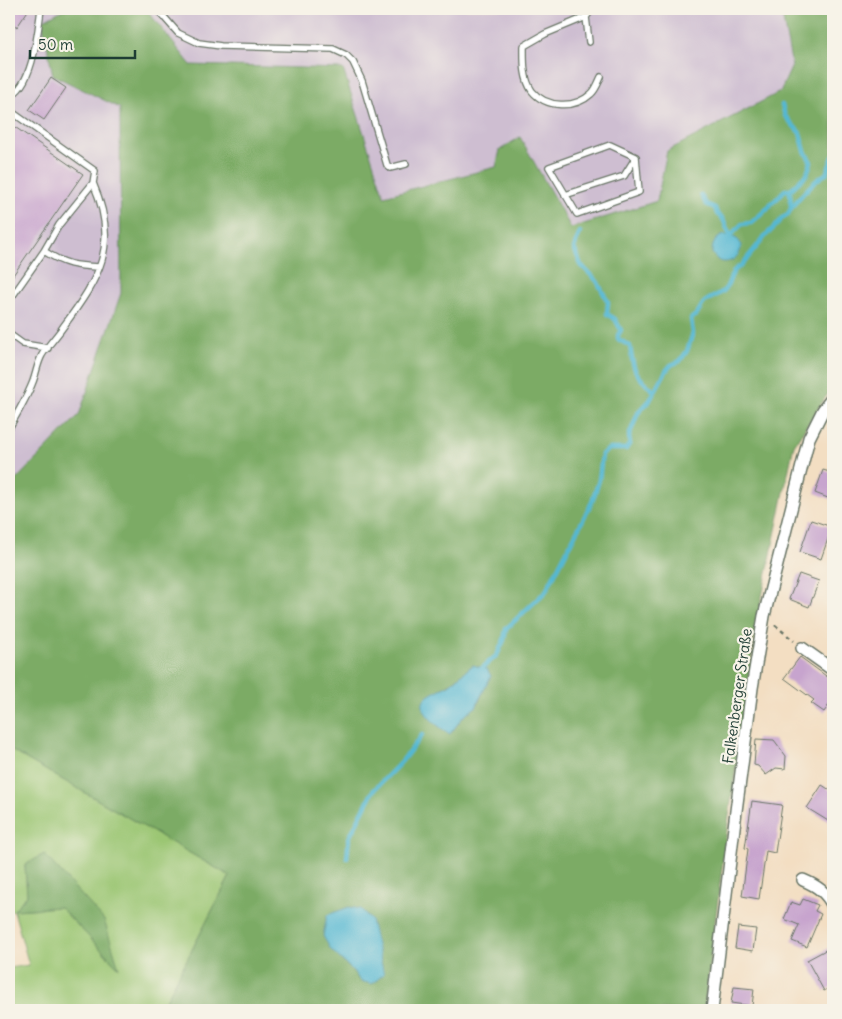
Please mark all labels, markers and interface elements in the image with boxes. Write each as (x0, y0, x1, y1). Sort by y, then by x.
scale bar (30, 28, 135, 60)
text: 50 m (38, 35, 73, 54)
street label: Falkenberger Straße (718, 627, 756, 765)

